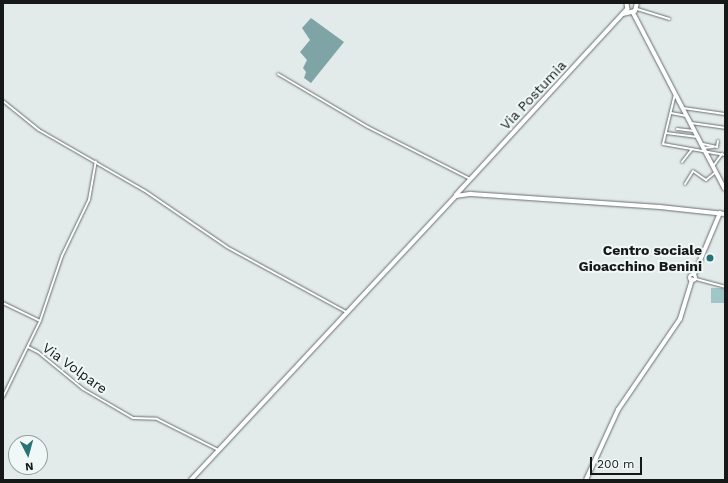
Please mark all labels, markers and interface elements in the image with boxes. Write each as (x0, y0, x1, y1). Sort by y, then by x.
street label: Via Postumia (496, 57, 570, 133)
place label: Centro sociale Gioacchino Benini (579, 242, 702, 274)
marker: Centro sociale Gioacchino Benini (705, 253, 715, 263)
street label: Via Volpare (39, 339, 111, 397)
north arrow (8, 435, 48, 475)
scale bar (592, 449, 644, 475)
text: 200 m (597, 457, 634, 471)
text: N (24, 460, 34, 473)

